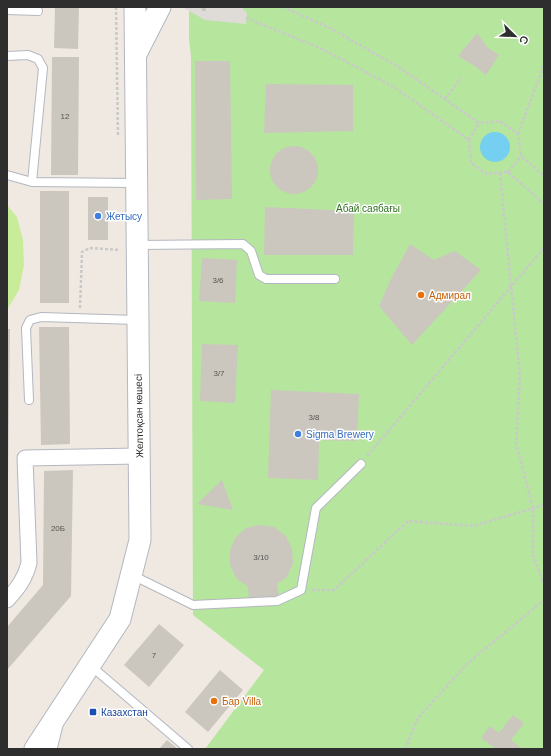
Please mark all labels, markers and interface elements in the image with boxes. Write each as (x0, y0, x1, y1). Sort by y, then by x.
north arrow (495, 16, 535, 56)
text: С (517, 34, 531, 46)
house number: 12 (61, 112, 70, 121)
park label: Абай саябағы (336, 203, 400, 214)
marker: Жетысу (93, 211, 103, 221)
place label: Жетысу (106, 211, 142, 222)
house number: 3/6 (212, 276, 224, 285)
marker: Адмирал (416, 290, 426, 300)
place label: Адмирал (429, 290, 471, 301)
house number: 3/7 (213, 369, 225, 378)
street label: Желтоқсан көшесі (133, 374, 145, 458)
house number: 3/8 (308, 413, 320, 422)
marker: Sigma Brewery (293, 429, 303, 439)
place label: Sigma Brewery (306, 429, 374, 440)
house number: 20Б (51, 524, 65, 533)
house number: 3/10 (253, 553, 269, 562)
house number: 7 (152, 651, 157, 660)
marker: Бар Villa (209, 696, 219, 706)
place label: Бар Villa (222, 696, 262, 707)
marker: Казахстан (88, 707, 98, 717)
place label: Казахстан (101, 707, 148, 718)

